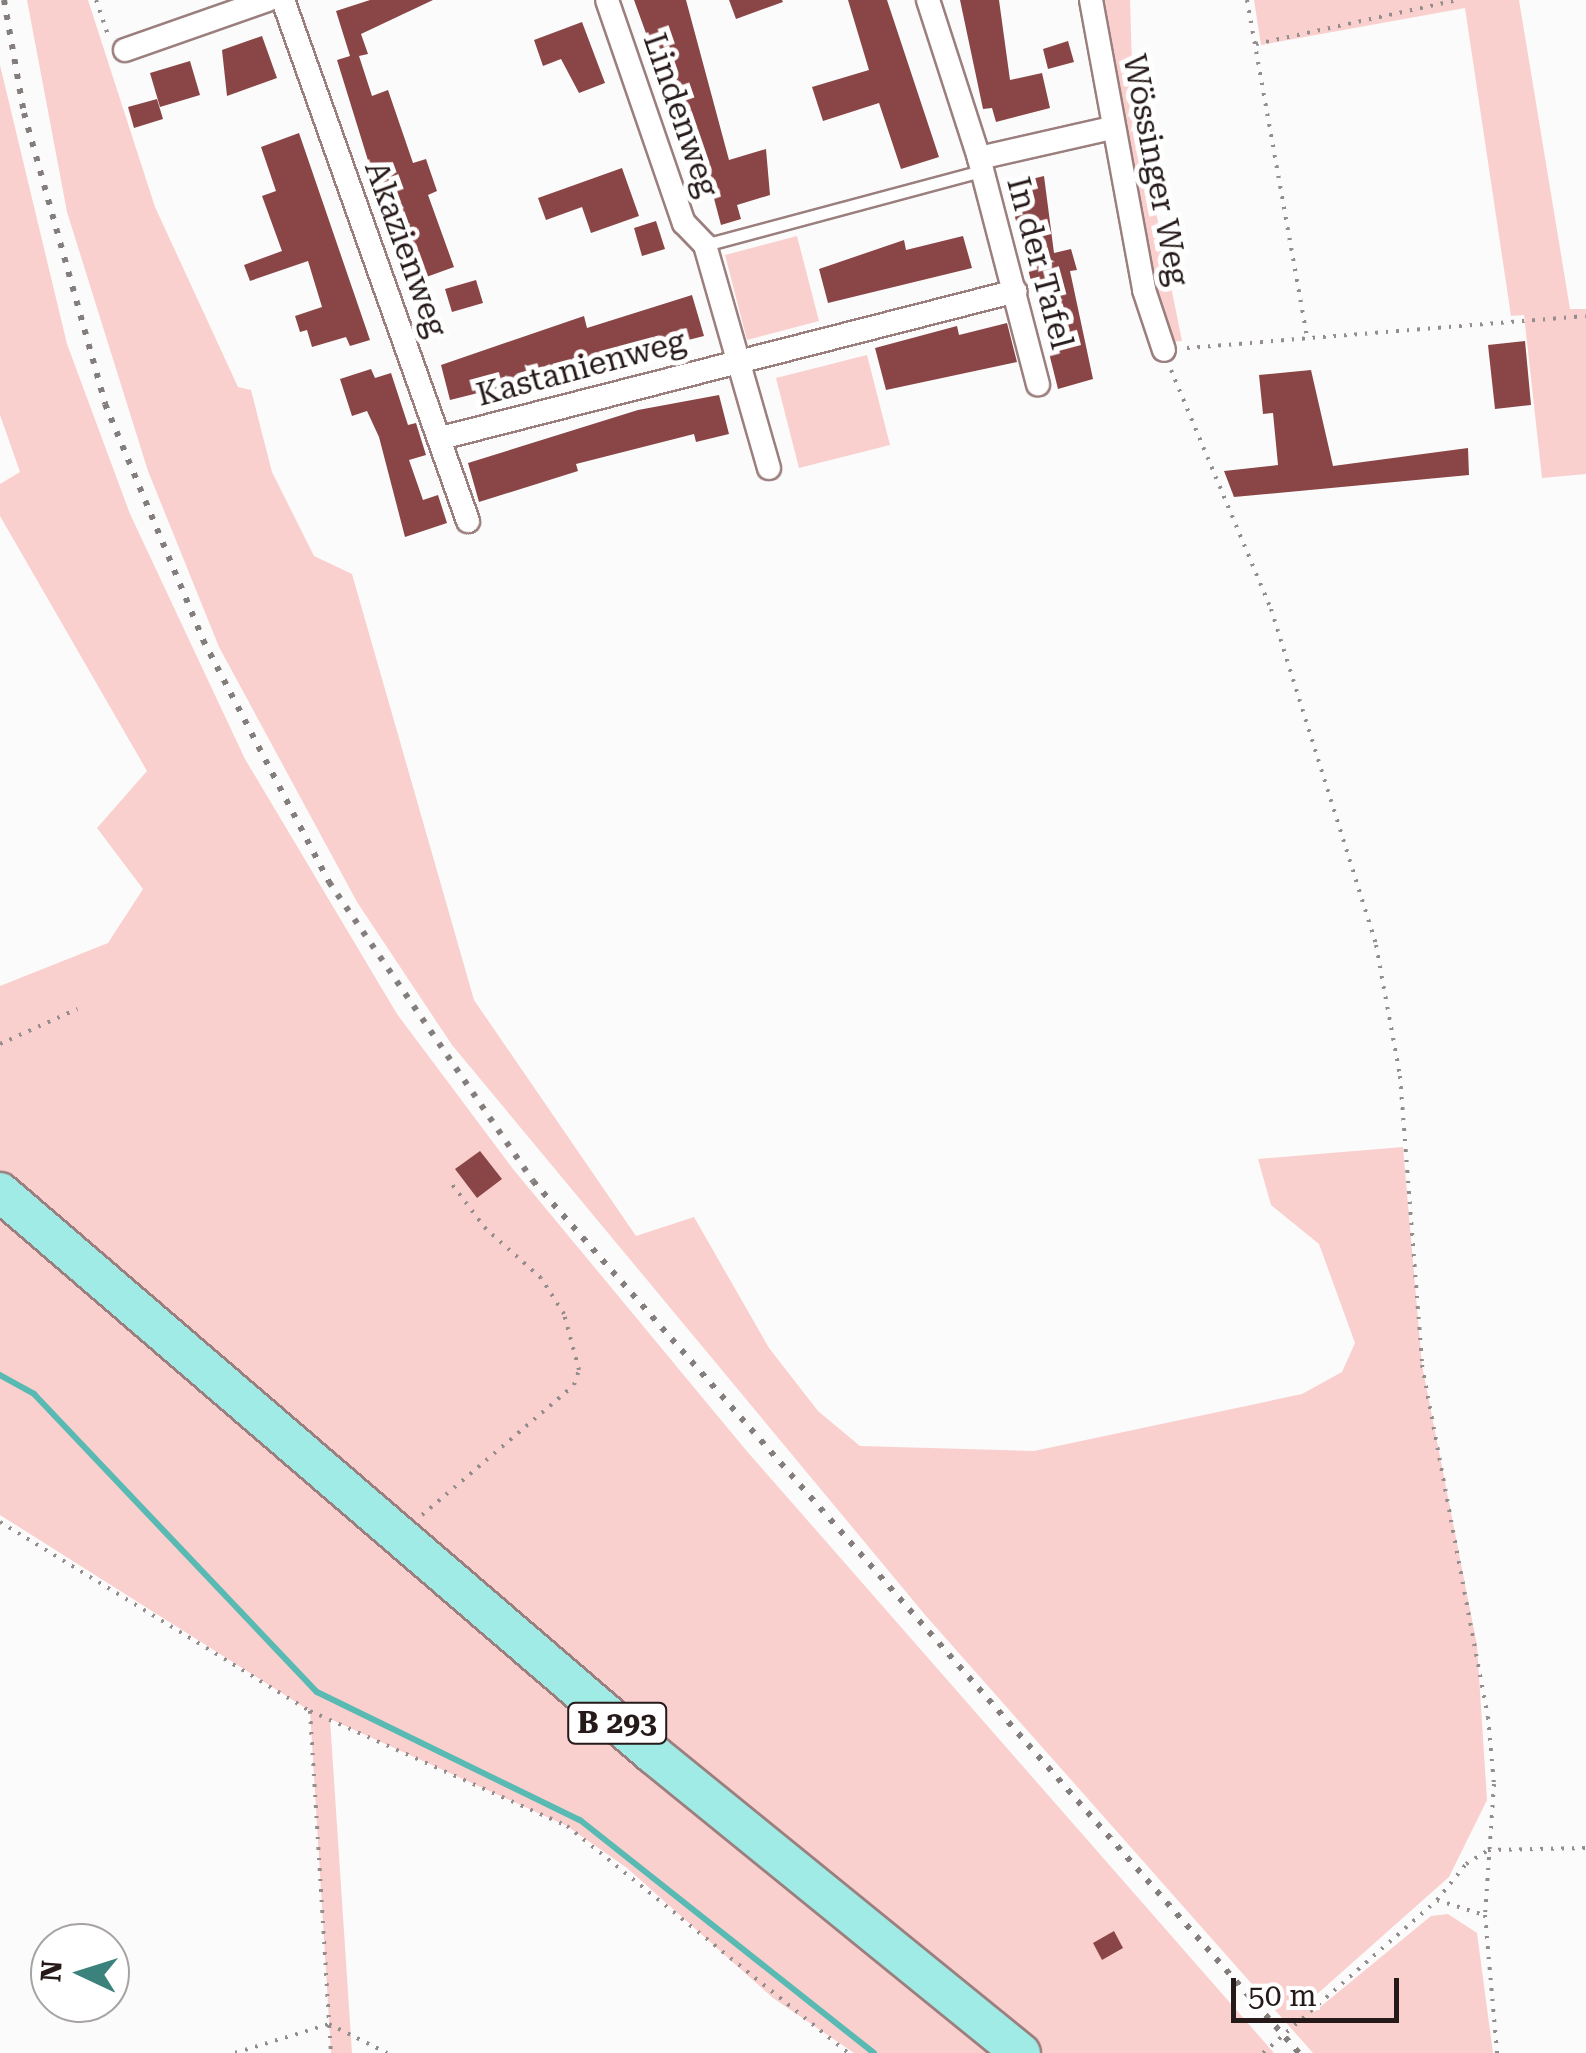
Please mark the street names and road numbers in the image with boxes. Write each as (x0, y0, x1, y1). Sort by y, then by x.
street label: Lindenweg (635, 28, 727, 202)
street label: Wössinger Weg (1115, 51, 1197, 289)
street label: Akazienweg (357, 156, 455, 342)
street label: In der Tafel (999, 173, 1081, 353)
street label: Kastanienweg (472, 322, 690, 414)
road number: B 293 (567, 1698, 667, 1748)

